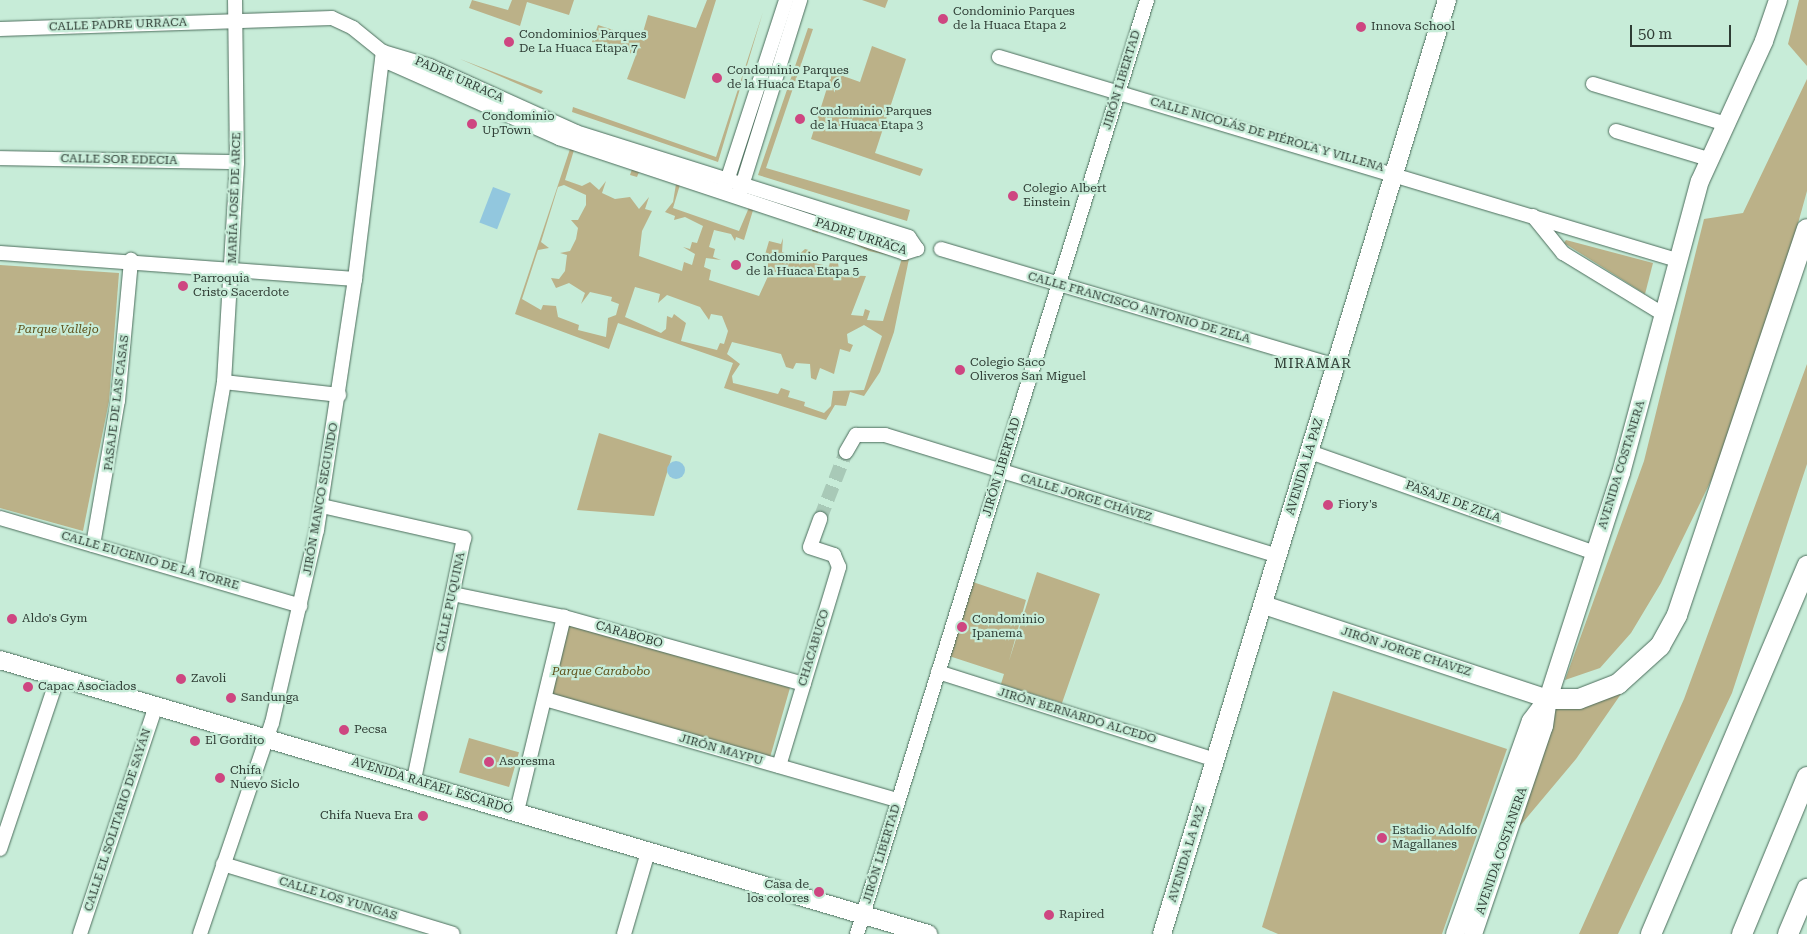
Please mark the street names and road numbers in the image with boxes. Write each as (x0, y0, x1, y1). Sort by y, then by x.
street label: CALLE PADRE URRACA (49, 15, 187, 35)
street label: JIRÓN LIBERTAD (1100, 29, 1144, 131)
street label: PADRE URRACA (412, 54, 506, 106)
street label: CALLE NICOLÁS DE PIÉROLA Y VILLENA (1148, 95, 1386, 175)
street label: MARÍA JOSÉ DE ARCE (226, 132, 244, 264)
street label: CALLE SOR EDECIA (60, 152, 178, 168)
street label: PADRE URRACA (813, 215, 909, 259)
street label: CALLE FRANCISCO ANTONIO DE ZELA (1026, 269, 1252, 347)
street label: PASAJE DE LAS CASAS (102, 334, 132, 472)
street label: AVENIDA COSTANERA (1596, 399, 1648, 531)
street label: JIRÓN LIBERTAD (980, 416, 1024, 518)
street label: AVENIDA LA PAZ (1283, 417, 1327, 517)
street label: JIRÓN MANCO SEGUNDO (300, 422, 342, 576)
street label: CALLE JORGE CHÁVEZ (1018, 471, 1154, 525)
street label: PASAJE DE ZELA (1403, 478, 1503, 526)
street label: CALLE EUGENIO DE LA TORRE (60, 529, 240, 593)
street label: CALLE PUQUINA (433, 551, 469, 653)
street label: CHACABUCO (796, 608, 832, 688)
street label: CARABOBO (594, 619, 664, 651)
street label: JIRÓN JORGE CHAVEZ (1339, 624, 1473, 680)
street label: JIRÓN BERNARDO ALCEDO (996, 685, 1158, 747)
street label: CALLE EL SOLITARIO DE SAYÁN (82, 727, 154, 913)
street label: JIRÓN MAYPU (677, 731, 765, 769)
street label: AVENIDA RAFAEL ESCARDÓ (350, 755, 514, 817)
street label: AVENIDA COSTANERA (1473, 785, 1531, 917)
street label: JIRÓN LIBERTAD (860, 803, 904, 905)
street label: AVENIDA LA PAZ (1165, 804, 1209, 904)
street label: CALLE LOS YUNGAS (277, 874, 399, 924)

